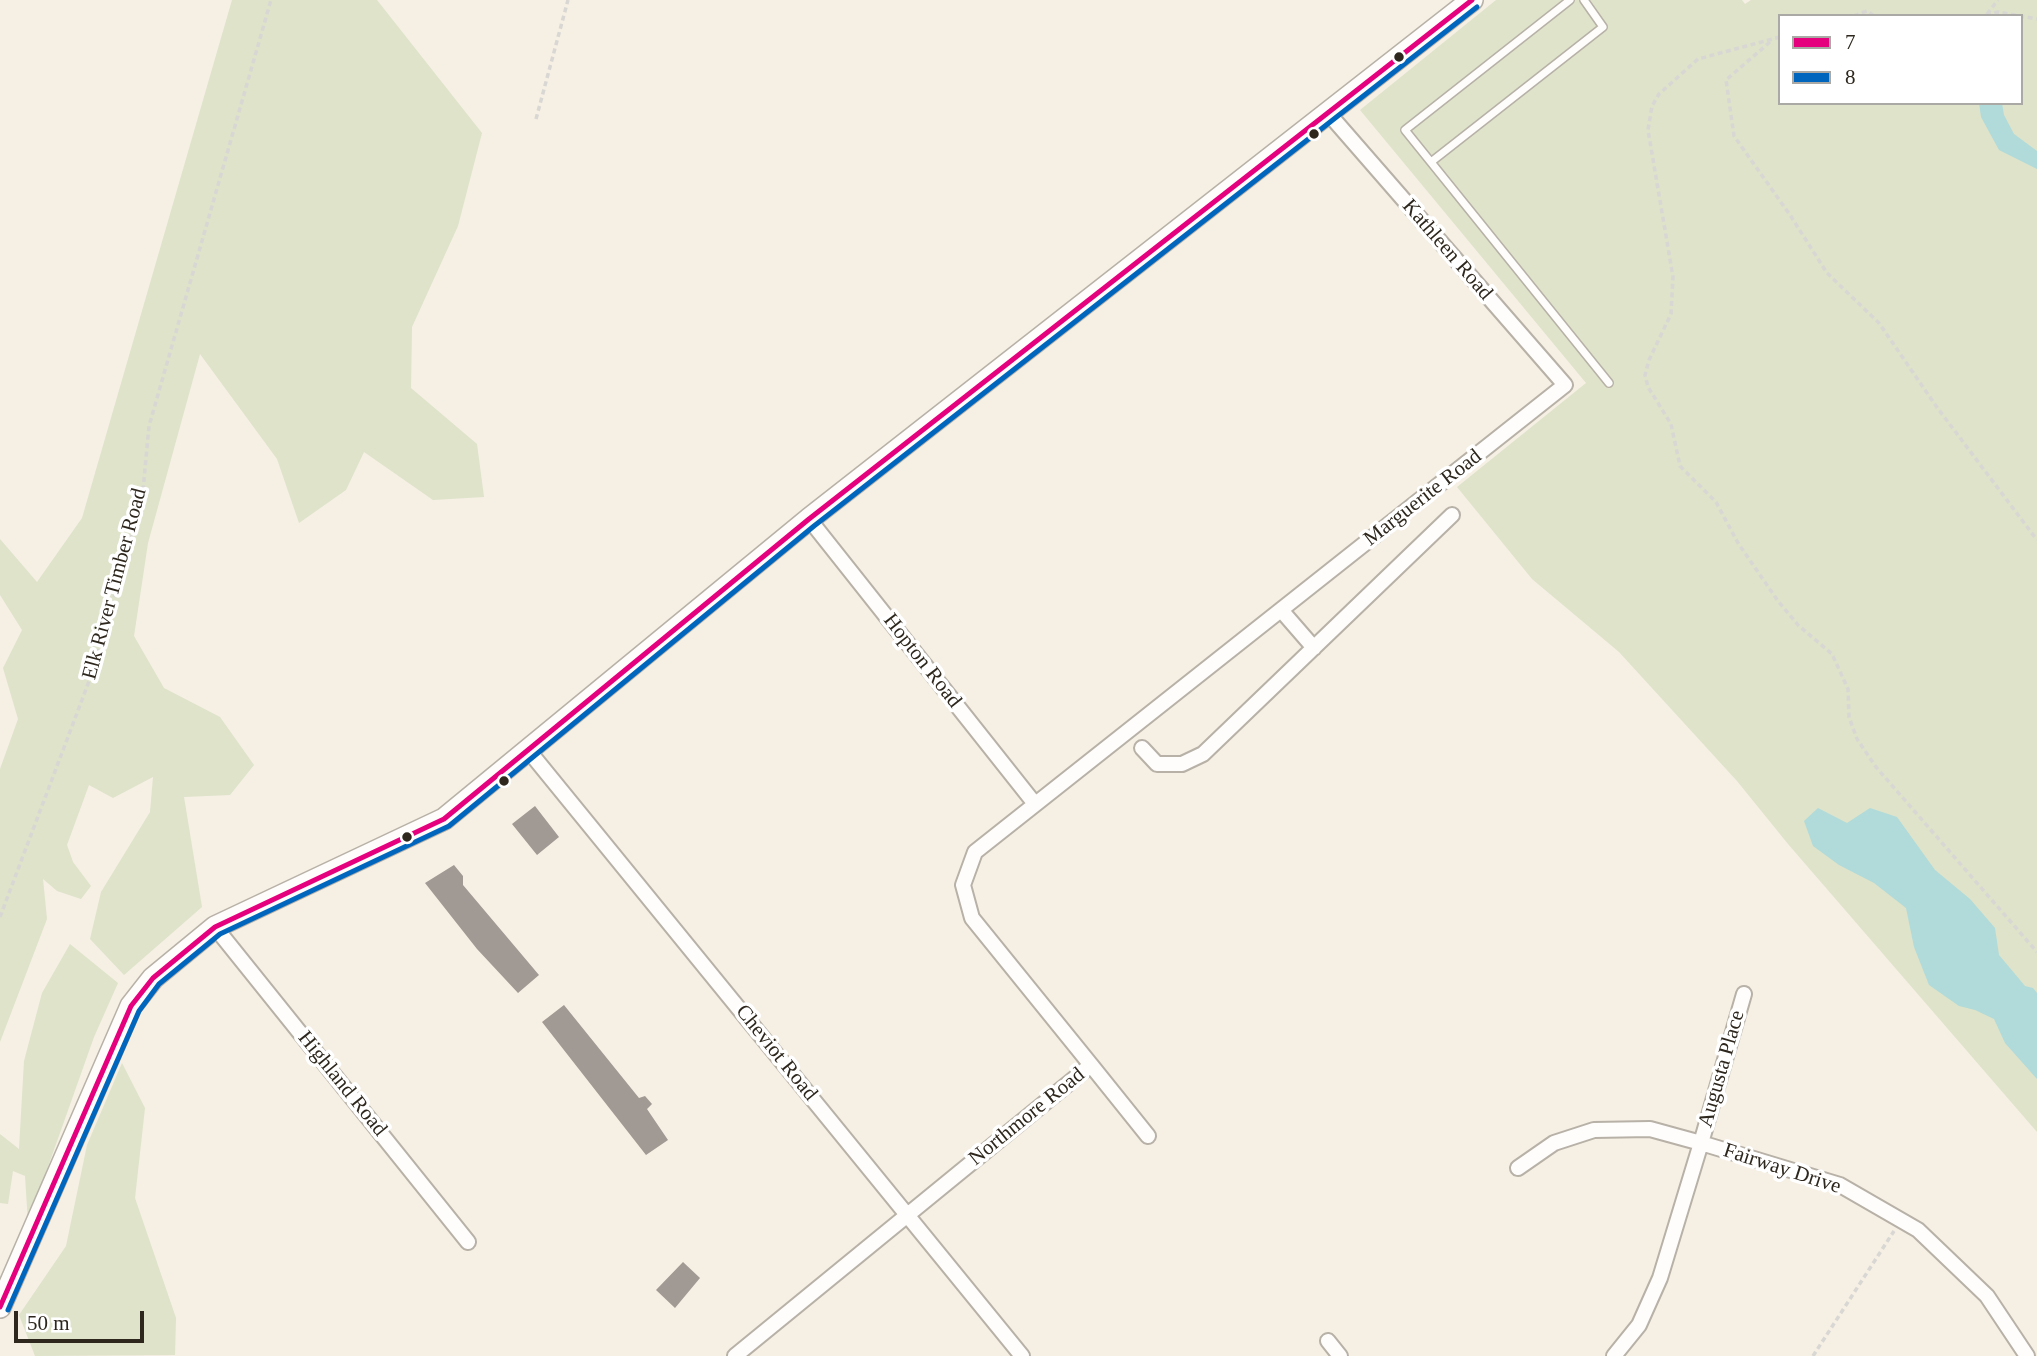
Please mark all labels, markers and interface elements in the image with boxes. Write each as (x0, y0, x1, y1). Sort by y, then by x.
legend (1778, 14, 2023, 105)
text: 7 (1845, 30, 1856, 54)
unlabelled marker (1392, 50, 1406, 64)
text: 8 (1845, 65, 1856, 89)
unlabelled marker (1307, 127, 1321, 141)
street label: Kathleen Road (1396, 194, 1498, 306)
street label: Marguerite Road (1359, 444, 1487, 552)
street label: Elk River Timber Road (77, 486, 153, 682)
street label: Hopton Road (877, 609, 967, 713)
unlabelled marker (497, 774, 511, 788)
unlabelled marker (400, 830, 414, 844)
street label: Cheviot Road (730, 1000, 822, 1106)
street label: Augusta Place (1693, 1008, 1751, 1130)
street label: Highland Road (292, 1026, 392, 1142)
street label: Northmore Road (964, 1063, 1090, 1171)
street label: Fairway Drive (1720, 1138, 1844, 1200)
scale bar (18, 1296, 147, 1340)
text: 50 m (27, 1311, 70, 1335)

